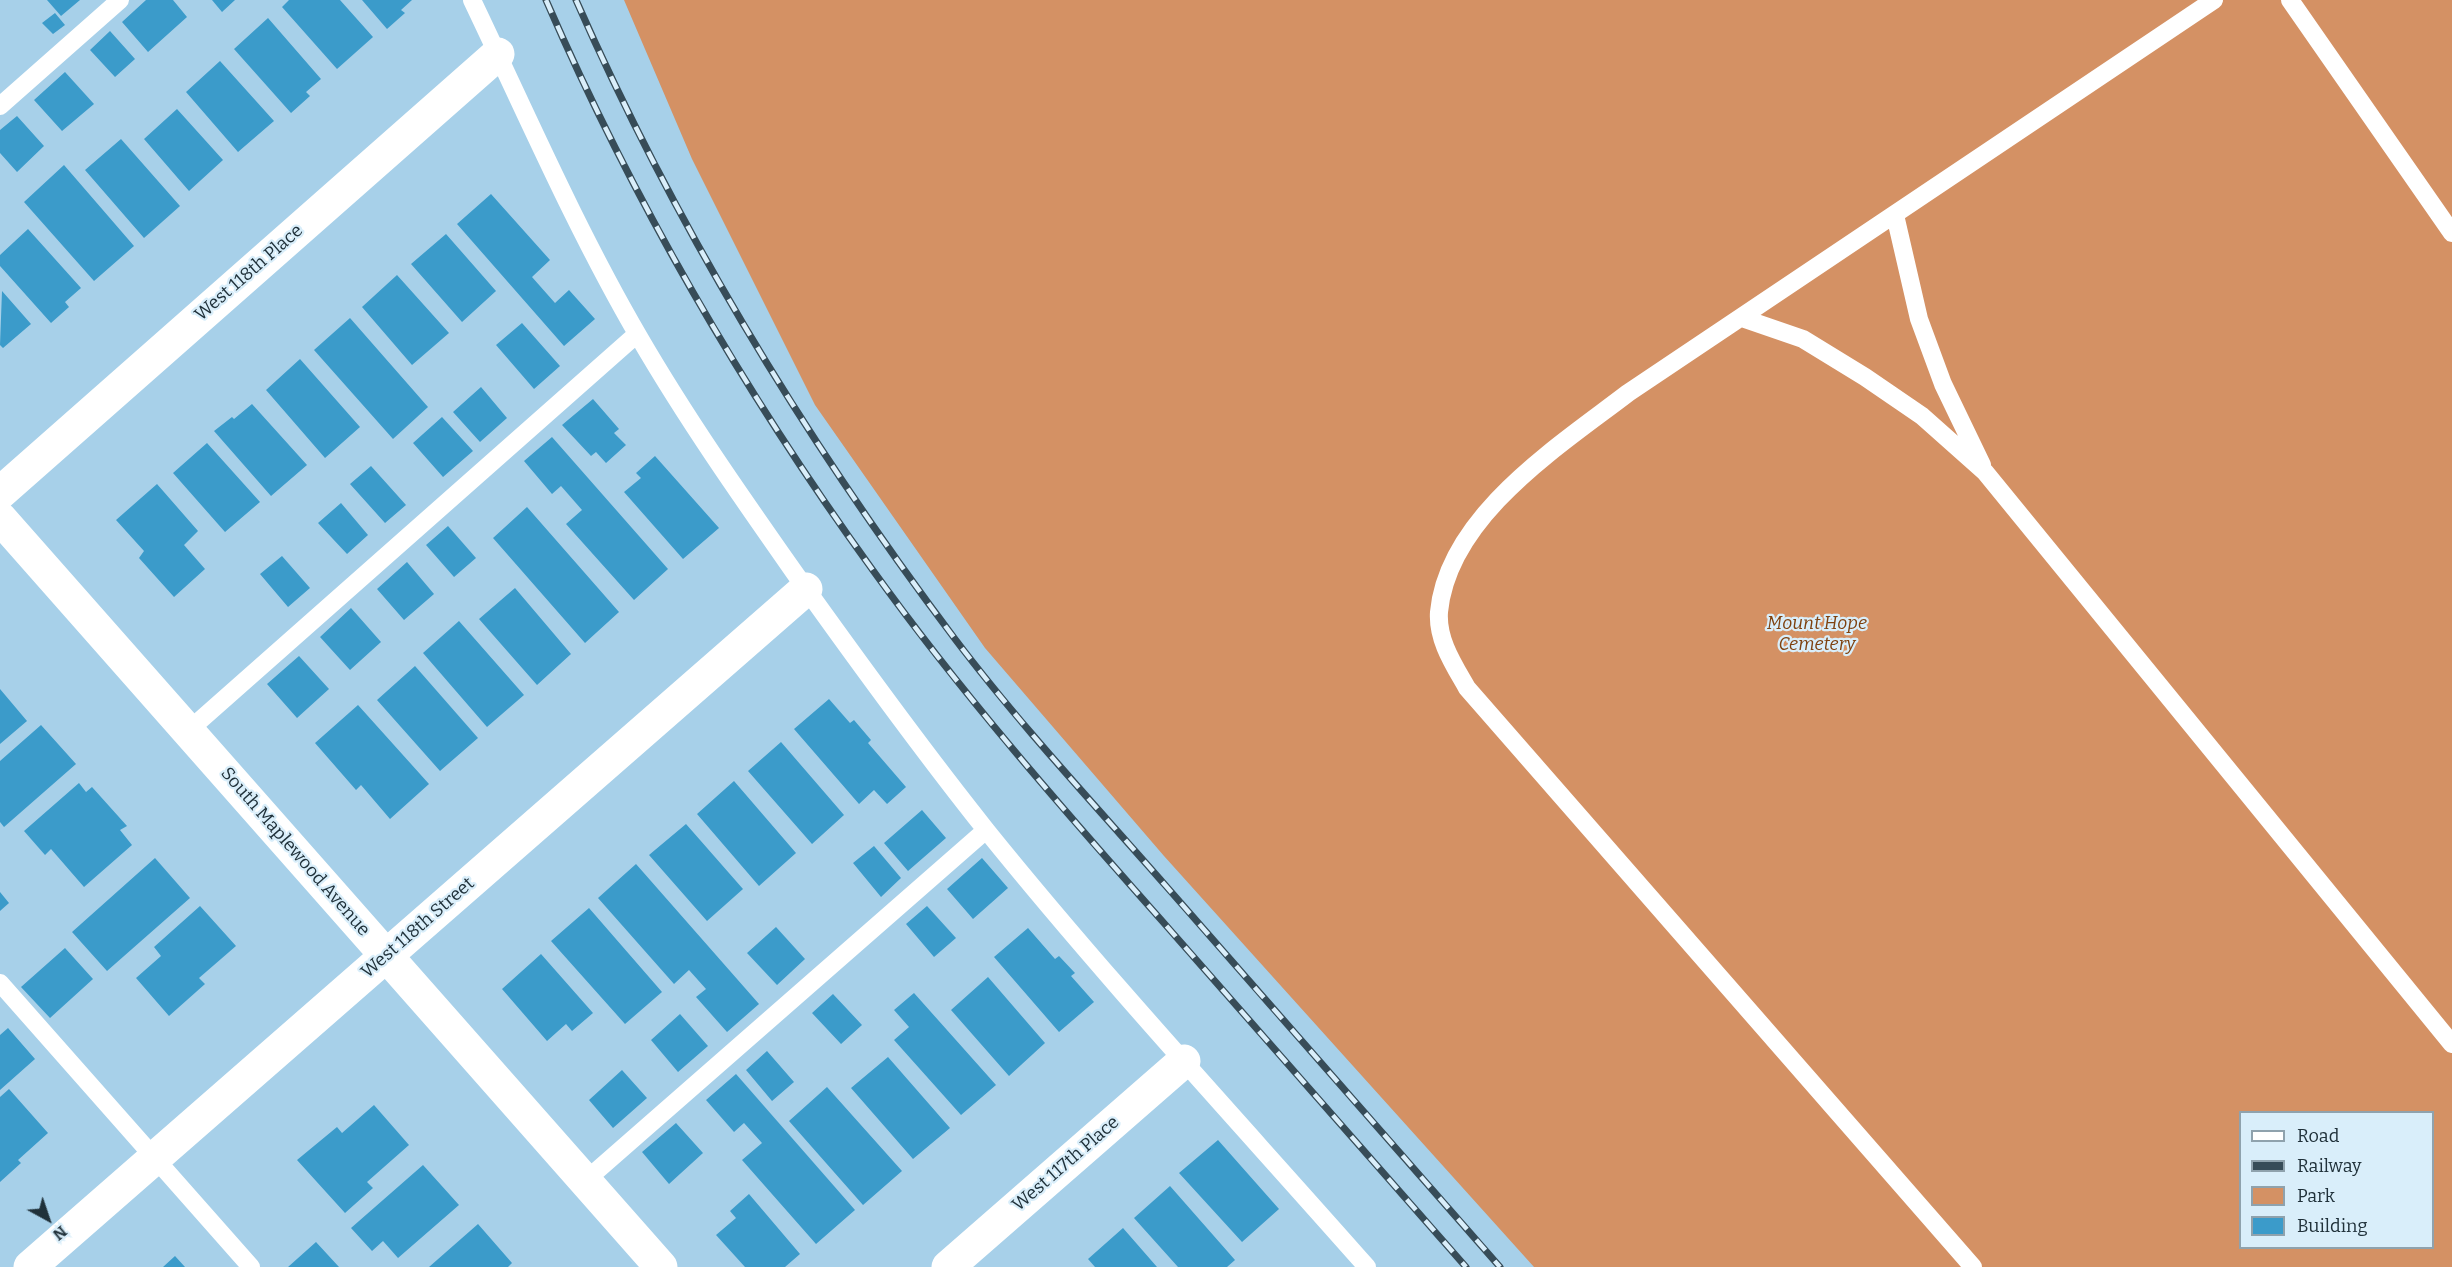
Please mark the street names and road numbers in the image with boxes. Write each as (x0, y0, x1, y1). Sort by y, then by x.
street label: West 118th Place (191, 220, 307, 326)
street label: South Maplewood Avenue (216, 763, 374, 941)
street label: West 118th Street (357, 873, 479, 983)
street label: West 117th Place (1008, 1112, 1124, 1216)

